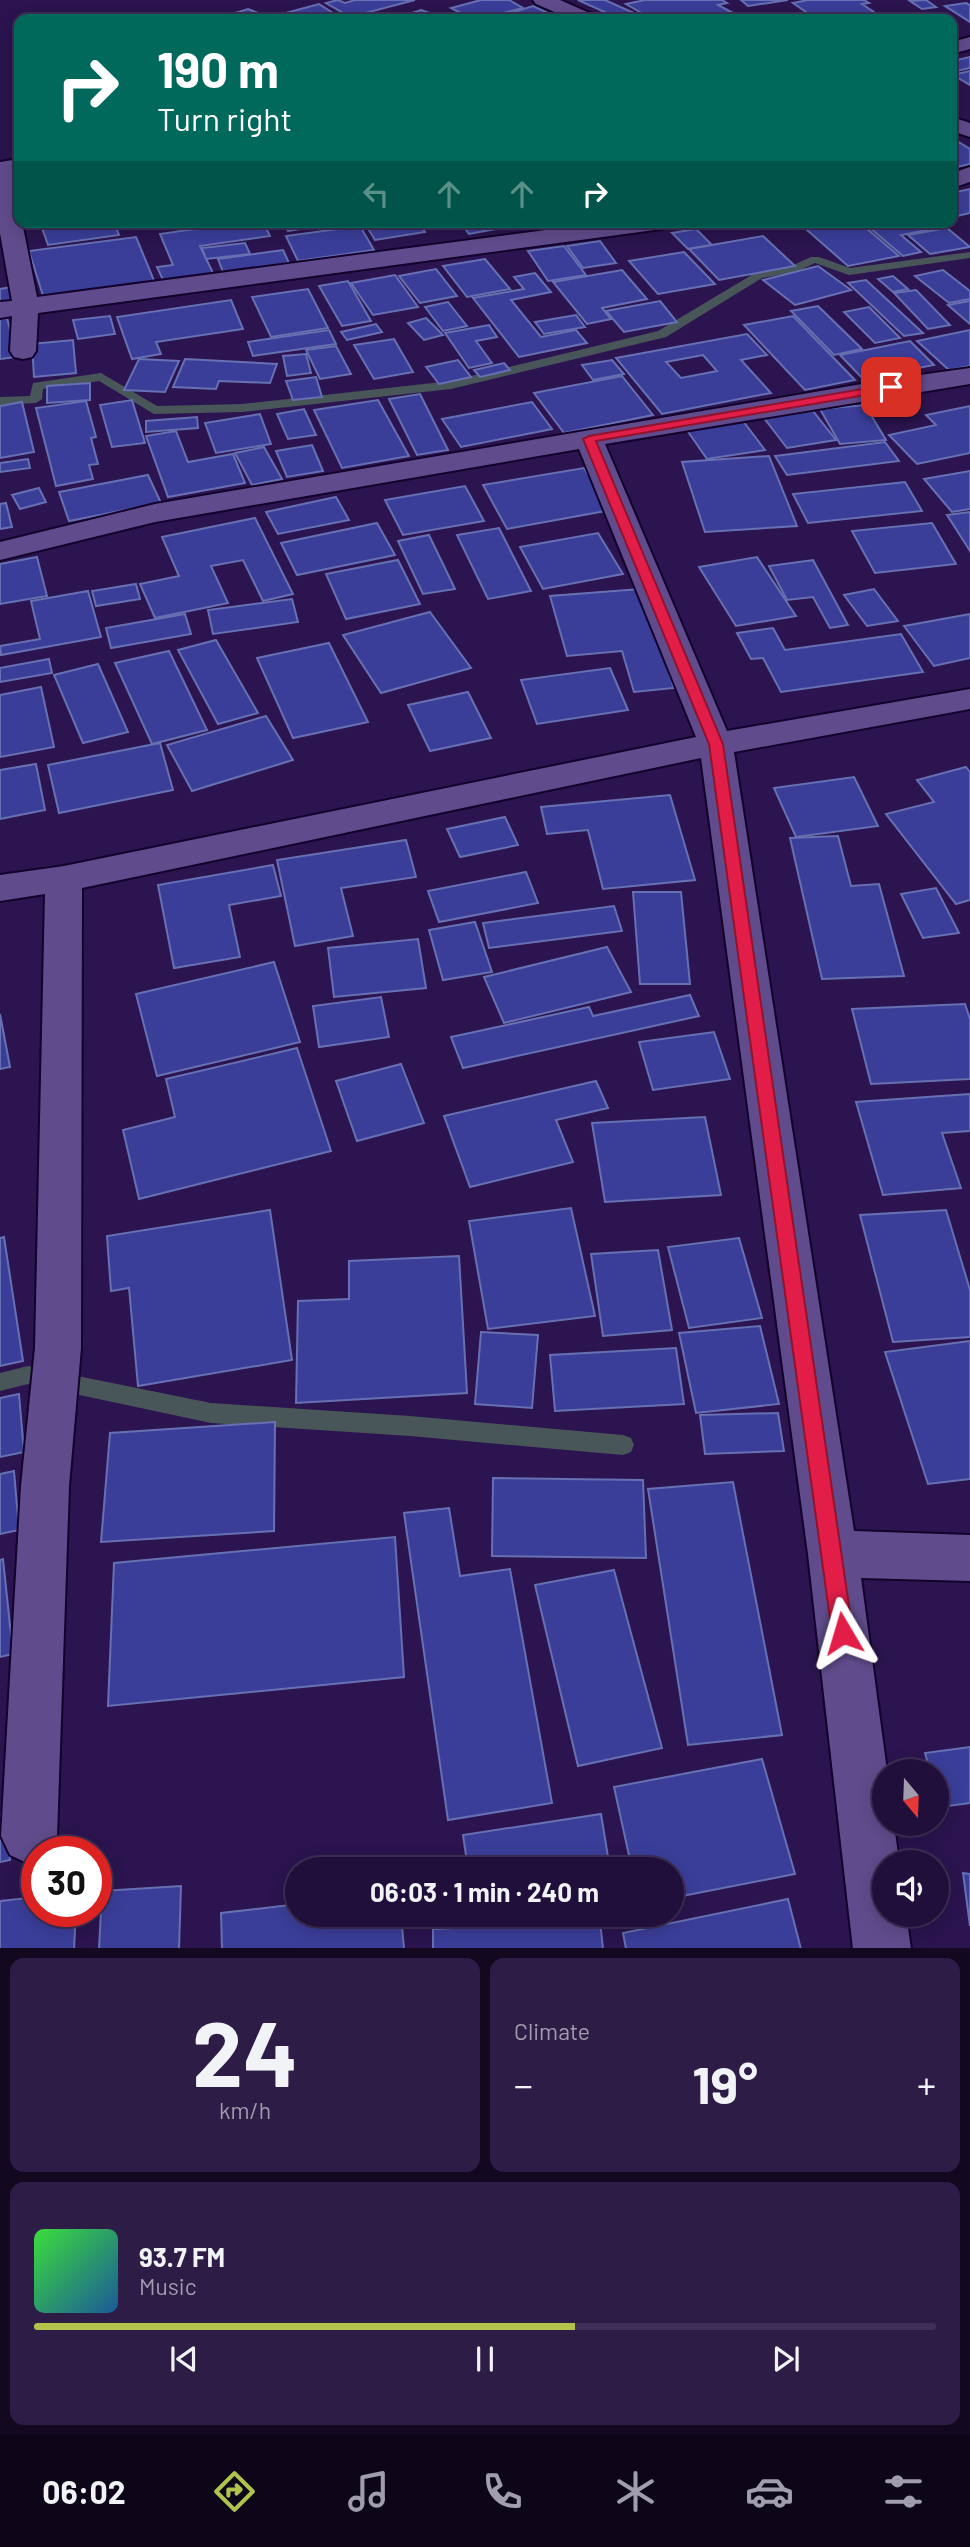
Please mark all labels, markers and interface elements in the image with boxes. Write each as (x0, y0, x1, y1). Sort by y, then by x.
text: 190 m (157, 39, 279, 98)
icon: right (42, 42, 133, 133)
text: Turn right (157, 99, 292, 137)
icon: left (357, 175, 395, 213)
icon: ahead (430, 175, 468, 213)
icon: ahead (503, 175, 541, 213)
icon: right (576, 175, 614, 213)
pin (861, 357, 921, 417)
icon: arrive (872, 368, 910, 406)
position arrow (806, 1596, 880, 1670)
north arrow (872, 1759, 948, 1836)
map controls (872, 1759, 949, 1927)
speed limit sign: 30 (21, 1836, 112, 1927)
button: sound (872, 1850, 949, 1927)
text: 06:03 · 1 min · 240 m (370, 1876, 599, 1907)
text: 24 (192, 1996, 298, 2105)
text: Climate (514, 2017, 590, 2045)
text: 19° (692, 2052, 758, 2114)
text: − (514, 2061, 533, 2107)
text: + (917, 2061, 936, 2107)
text: km/h (219, 2096, 271, 2124)
text: 93.7 FM (139, 2241, 225, 2272)
text: Music (139, 2272, 197, 2300)
icon: previous (165, 2340, 203, 2378)
icon: pause (466, 2340, 504, 2378)
icon: next (767, 2340, 805, 2378)
icon: directions (210, 2467, 259, 2516)
icon: music (344, 2467, 393, 2516)
icon: phone (478, 2467, 527, 2516)
icon: climate (611, 2467, 660, 2516)
icon: car (745, 2467, 794, 2516)
icon: filters (879, 2467, 928, 2516)
text: 06:02 (42, 2472, 126, 2510)

